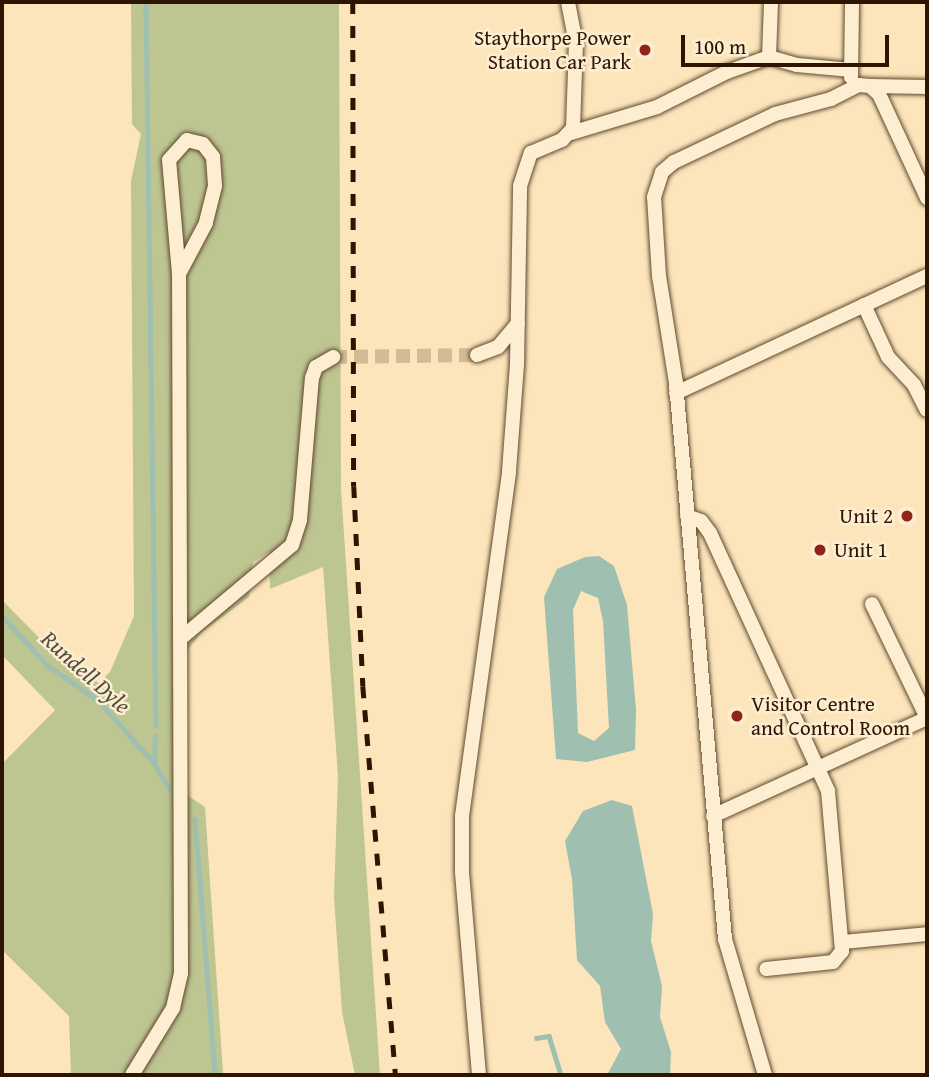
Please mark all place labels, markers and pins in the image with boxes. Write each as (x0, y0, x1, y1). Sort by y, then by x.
place label: Staythorpe Power Station Car Park (474, 25, 631, 75)
marker: Staythorpe Power Station Car Park (637, 42, 653, 58)
place label: Unit 2 (839, 503, 893, 529)
marker: Unit 2 (899, 508, 915, 524)
place label: Unit 1 (834, 537, 888, 563)
marker: Unit 1 (812, 542, 828, 558)
place label: Visitor Centre and Control Room (751, 691, 910, 741)
marker: Visitor Centre and Control Room (729, 708, 745, 724)

